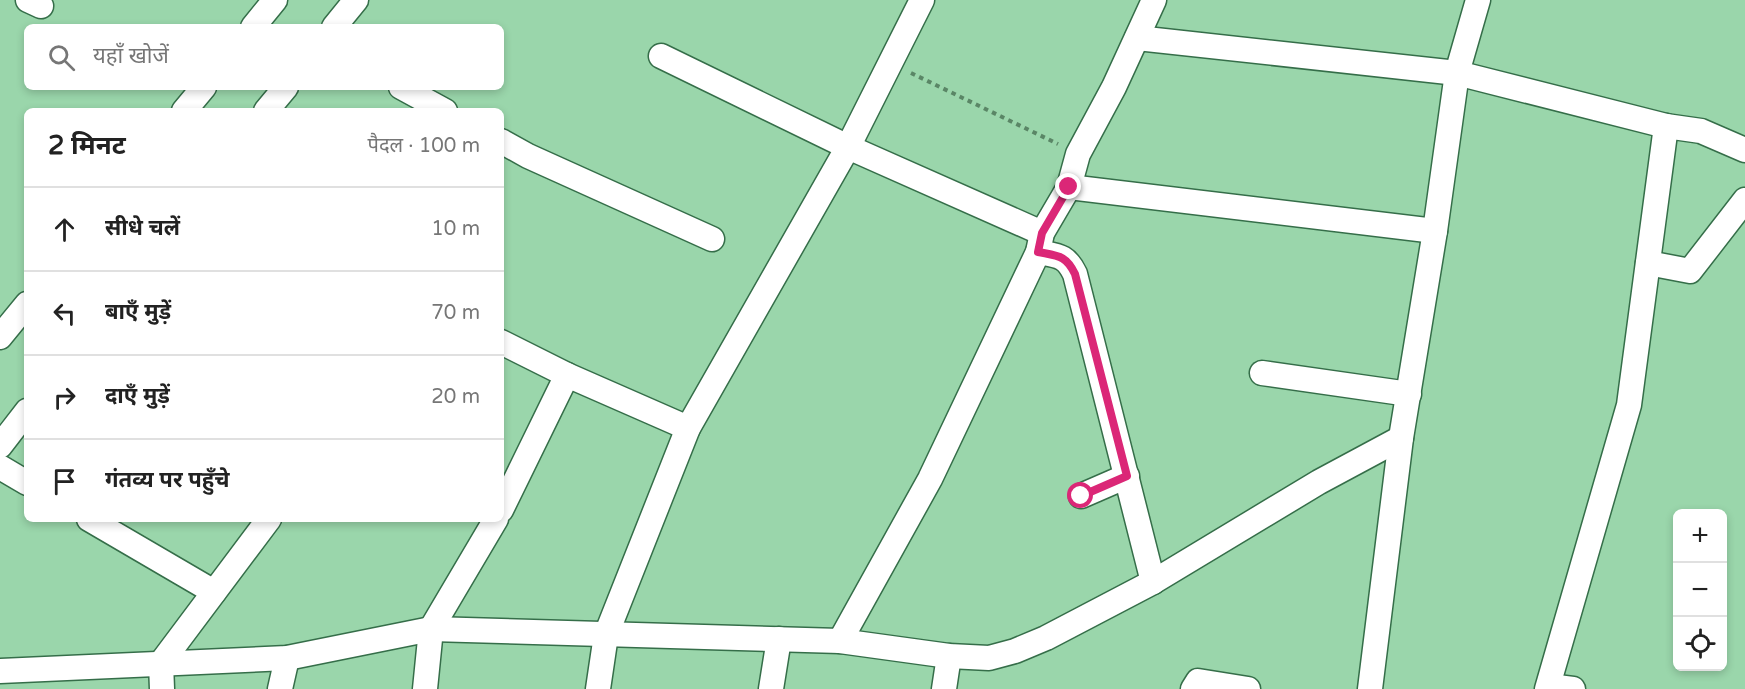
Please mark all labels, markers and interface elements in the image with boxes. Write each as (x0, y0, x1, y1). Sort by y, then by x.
search box (24, 24, 504, 90)
icon: search (45, 41, 78, 74)
text: यहाँ खोजें (93, 43, 169, 69)
text: 2 मिनट (48, 130, 126, 161)
text: पैदल · 100 m (368, 134, 480, 158)
route end (1055, 173, 1081, 199)
icon: ahead (48, 213, 81, 246)
text: सीधे चलें (105, 215, 180, 241)
text: 10 m (431, 217, 480, 241)
icon: left (48, 297, 81, 330)
text: बाएँ मुड़ें (105, 299, 171, 325)
text: 70 m (431, 301, 480, 325)
icon: right (48, 381, 81, 414)
text: दाएँ मुड़ें (105, 383, 170, 409)
text: 20 m (431, 385, 480, 409)
icon: arrive (48, 465, 81, 498)
text: गंतव्य पर पहुँचे (105, 467, 230, 493)
route start (1067, 482, 1093, 508)
map controls (1673, 509, 1727, 671)
button: + (1673, 509, 1727, 563)
button: − (1673, 563, 1727, 617)
button: locate (1673, 617, 1727, 671)

